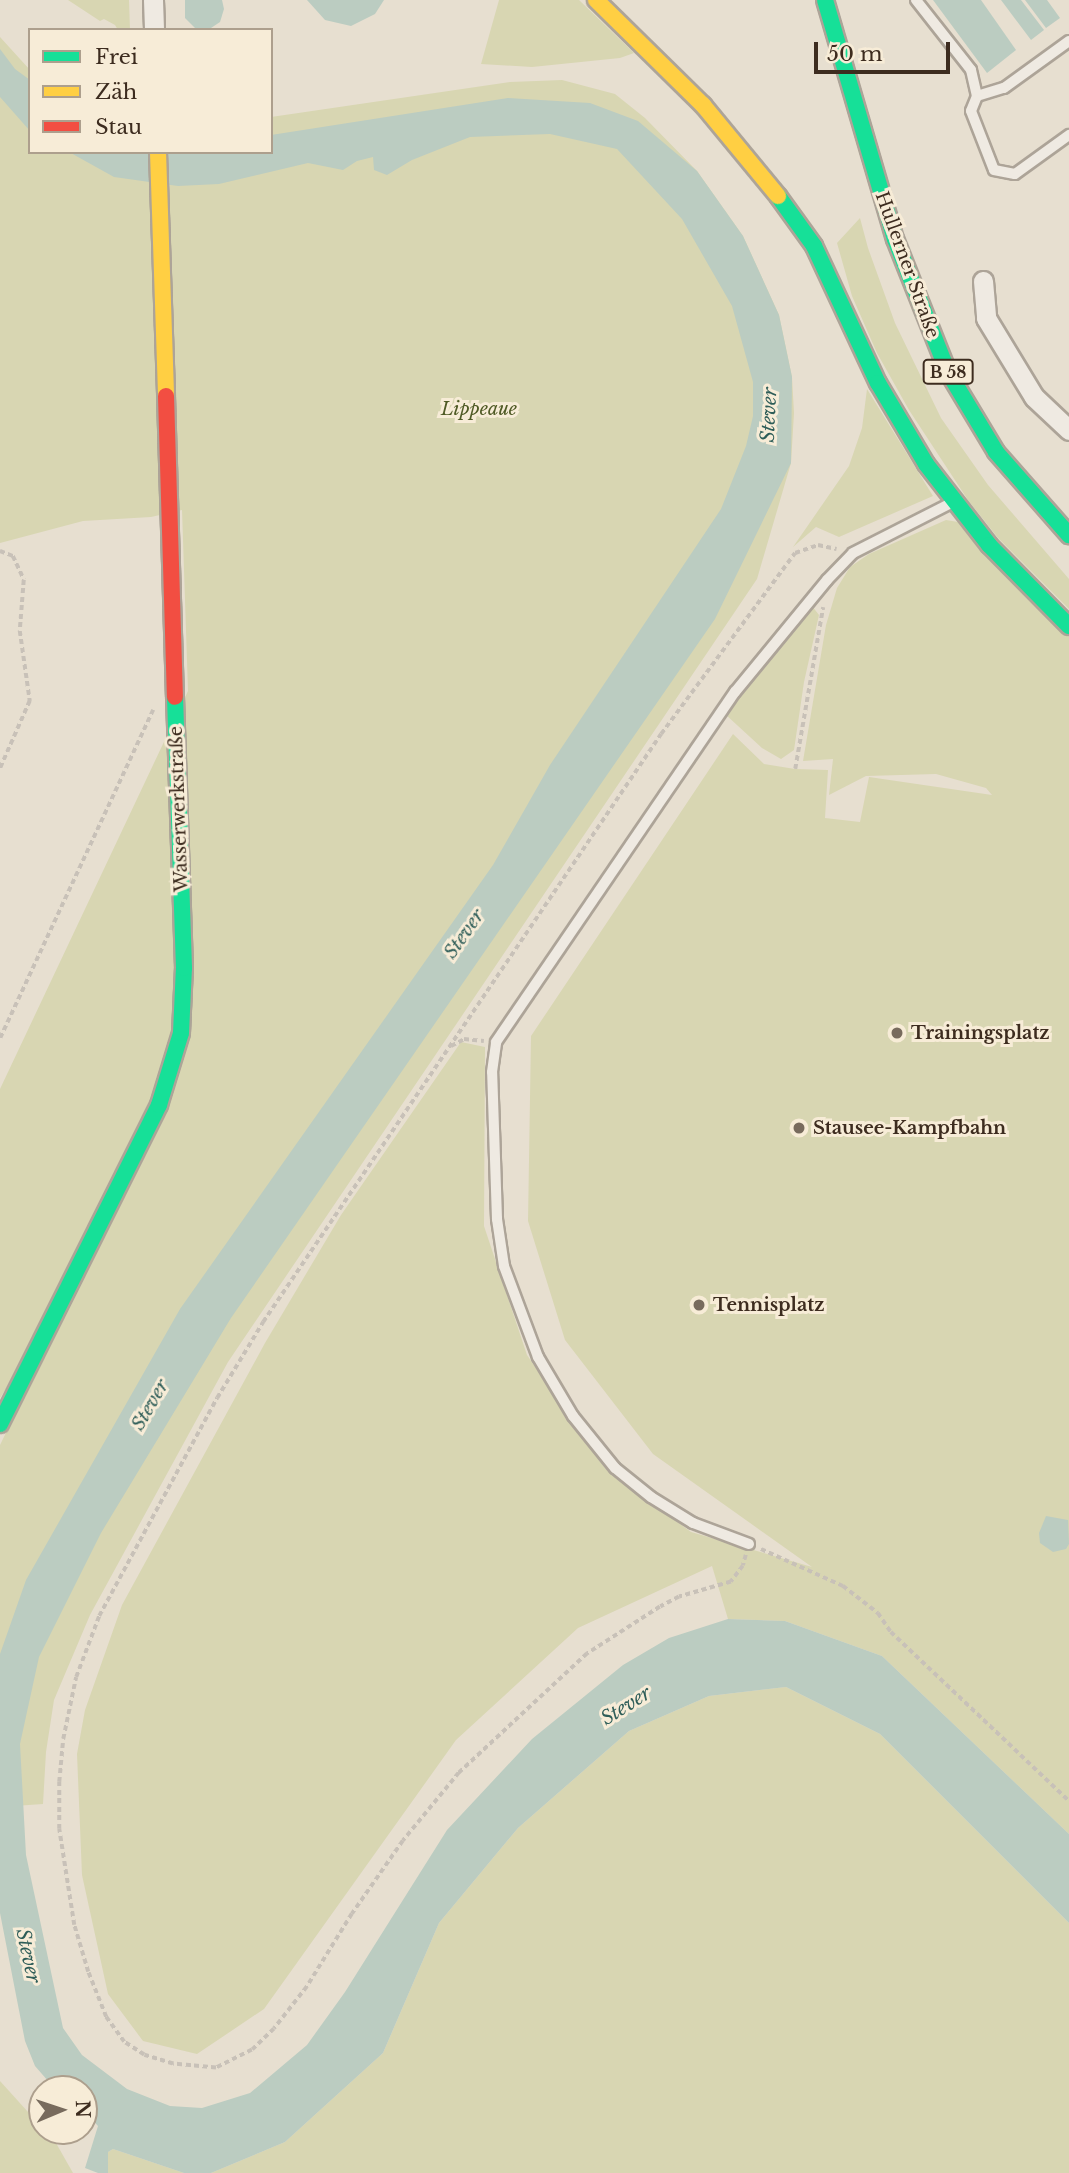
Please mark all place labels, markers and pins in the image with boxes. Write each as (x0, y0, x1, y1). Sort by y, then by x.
place label: Trainingsplatz (911, 1022, 1050, 1044)
marker: Trainingsplatz (889, 1025, 905, 1041)
place label: Stausee-Kampfbahn (813, 1117, 1006, 1139)
marker: Stausee-Kampfbahn (791, 1120, 807, 1136)
place label: Tennisplatz (713, 1294, 824, 1316)
marker: Tennisplatz (691, 1297, 707, 1313)

